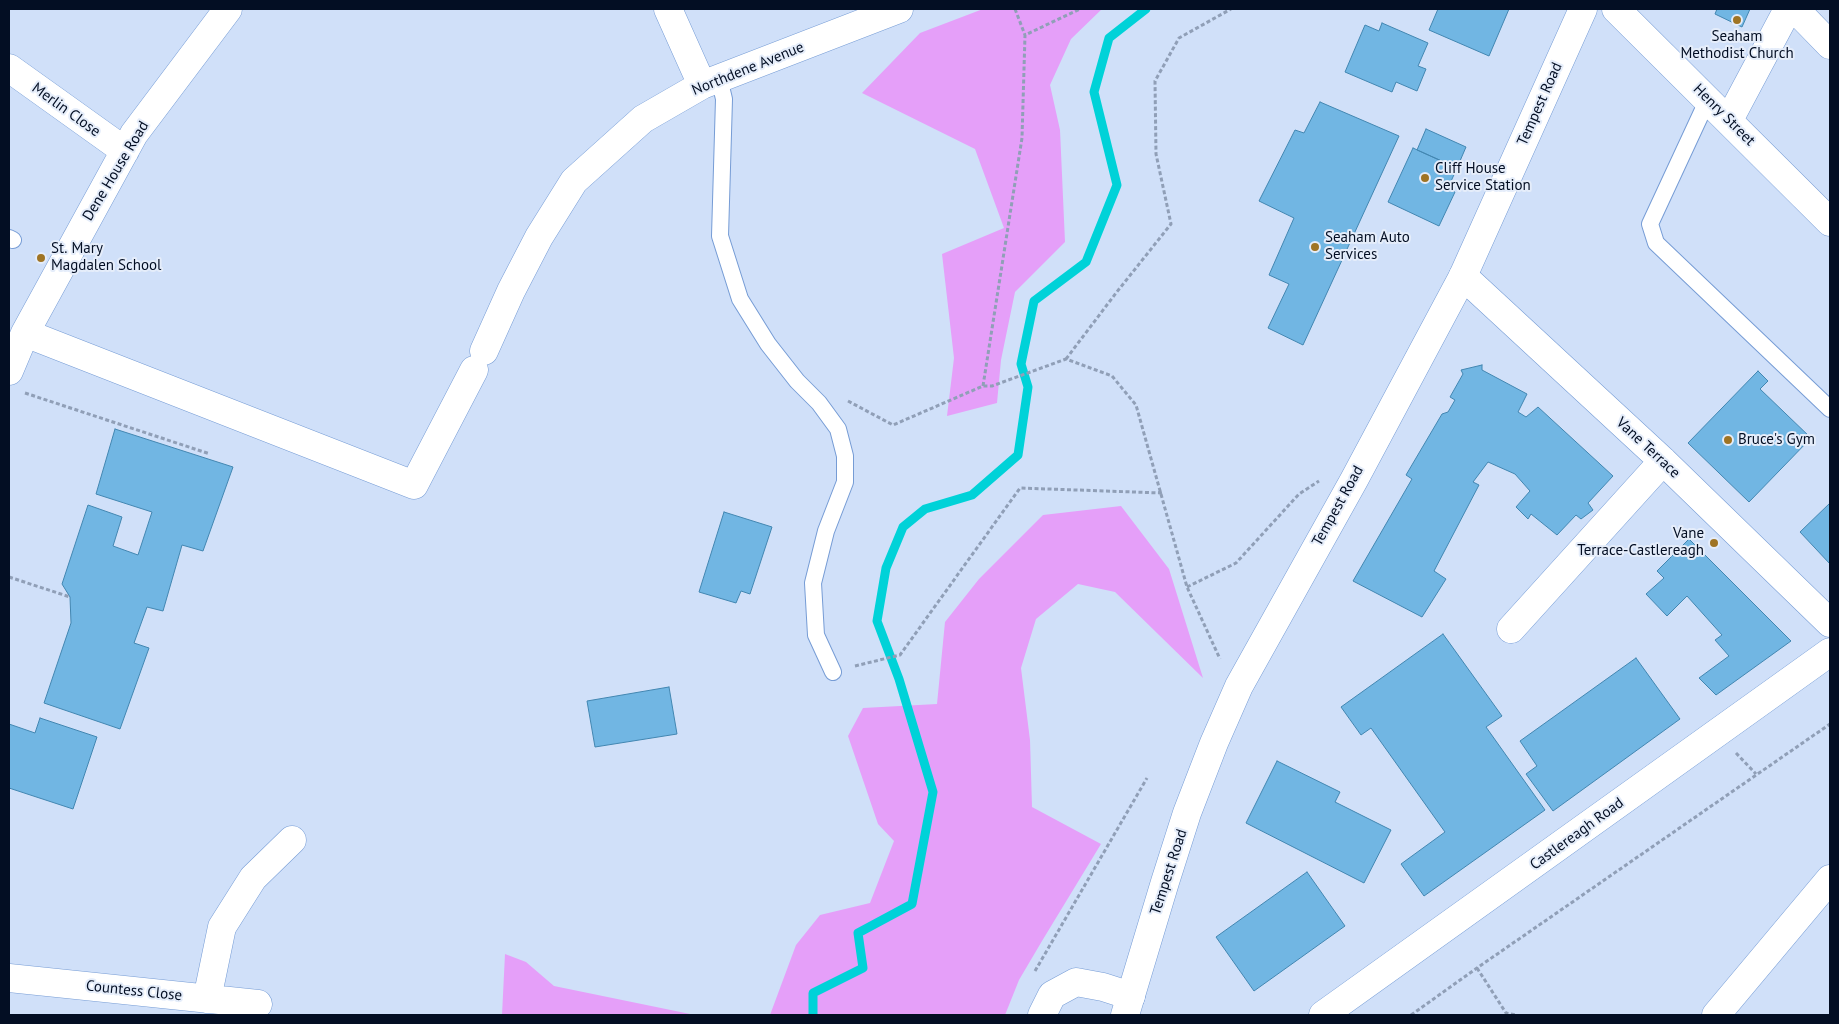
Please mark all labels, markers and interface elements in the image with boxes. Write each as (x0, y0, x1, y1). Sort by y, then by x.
marker: Seaham Methodist Church (1731, 14, 1743, 26)
place label: Seaham Methodist Church (1680, 28, 1794, 63)
street label: Northdene Avenue (689, 38, 807, 100)
street label: Tempest Road (1514, 60, 1566, 148)
street label: Merlin Close (28, 79, 104, 141)
street label: Henry Street (1689, 80, 1759, 150)
street label: Dene House Road (79, 118, 153, 224)
place label: Cliff House Service Station (1435, 160, 1531, 195)
marker: Cliff House Service Station (1419, 172, 1431, 184)
place label: Seaham Auto Services (1325, 229, 1410, 264)
place label: St. Mary Magdalen School (51, 240, 161, 275)
marker: Seaham Auto Services (1309, 241, 1321, 253)
marker: St. Mary Magdalen School (35, 252, 47, 264)
street label: Vane Terrace (1612, 414, 1684, 482)
place label: Bruce's Gym (1738, 431, 1815, 449)
marker: Bruce's Gym (1722, 434, 1734, 446)
street label: Tempest Road (1309, 463, 1367, 549)
place label: Vane Terrace-Castlereagh (1577, 525, 1704, 560)
marker: Vane Terrace-Castlereagh (1708, 537, 1720, 549)
street label: Castlereagh Road (1527, 794, 1627, 874)
street label: Tempest Road (1147, 827, 1191, 917)
street label: Countess Close (85, 977, 183, 1005)

